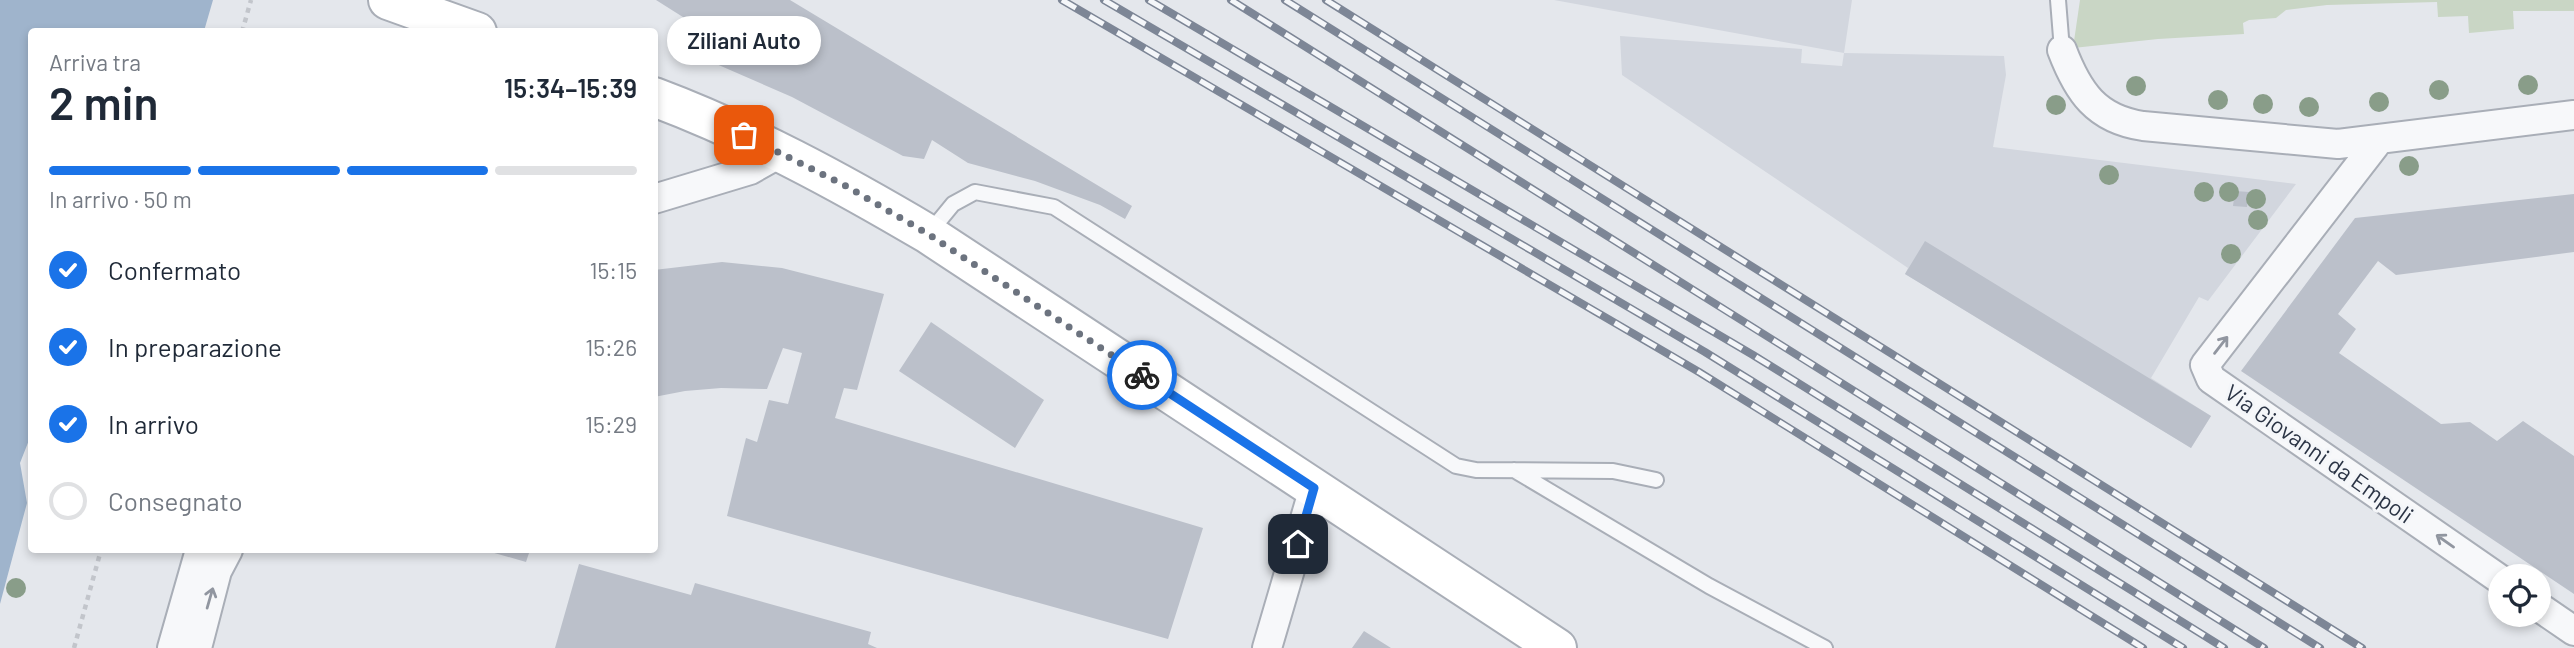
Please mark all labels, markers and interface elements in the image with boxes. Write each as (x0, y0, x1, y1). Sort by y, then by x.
callout: Ziliani Auto (667, 16, 821, 65)
text: Ziliani Auto (687, 26, 801, 54)
text: Arriva tra (49, 48, 141, 76)
text: 15:34–15:39 (504, 72, 637, 103)
text: 2 min (49, 74, 158, 129)
pin (714, 105, 774, 165)
icon: bag (725, 116, 763, 154)
text: In arrivo · 50 m (49, 185, 192, 213)
icon: check (49, 251, 87, 289)
text: Confermato (108, 254, 241, 285)
text: 15:15 (589, 256, 637, 284)
icon: check (49, 328, 87, 366)
text: In preparazione (108, 331, 282, 362)
text: 15:26 (585, 333, 637, 361)
one-way arrow (2214, 336, 2229, 354)
courier (1107, 340, 1177, 410)
icon: bike (1123, 356, 1161, 394)
street label: Via Giovanni da Empoli (2220, 378, 2419, 529)
icon: check (49, 405, 87, 443)
text: In arrivo (108, 408, 199, 439)
text: 15:29 (585, 410, 637, 438)
text: Consegnato (108, 485, 243, 516)
pin (1268, 514, 1328, 574)
icon: home (1279, 525, 1317, 563)
one-way arrow (2436, 534, 2455, 548)
map controls (2488, 564, 2551, 627)
button: locate (2488, 564, 2551, 627)
one-way arrow (204, 587, 217, 609)

